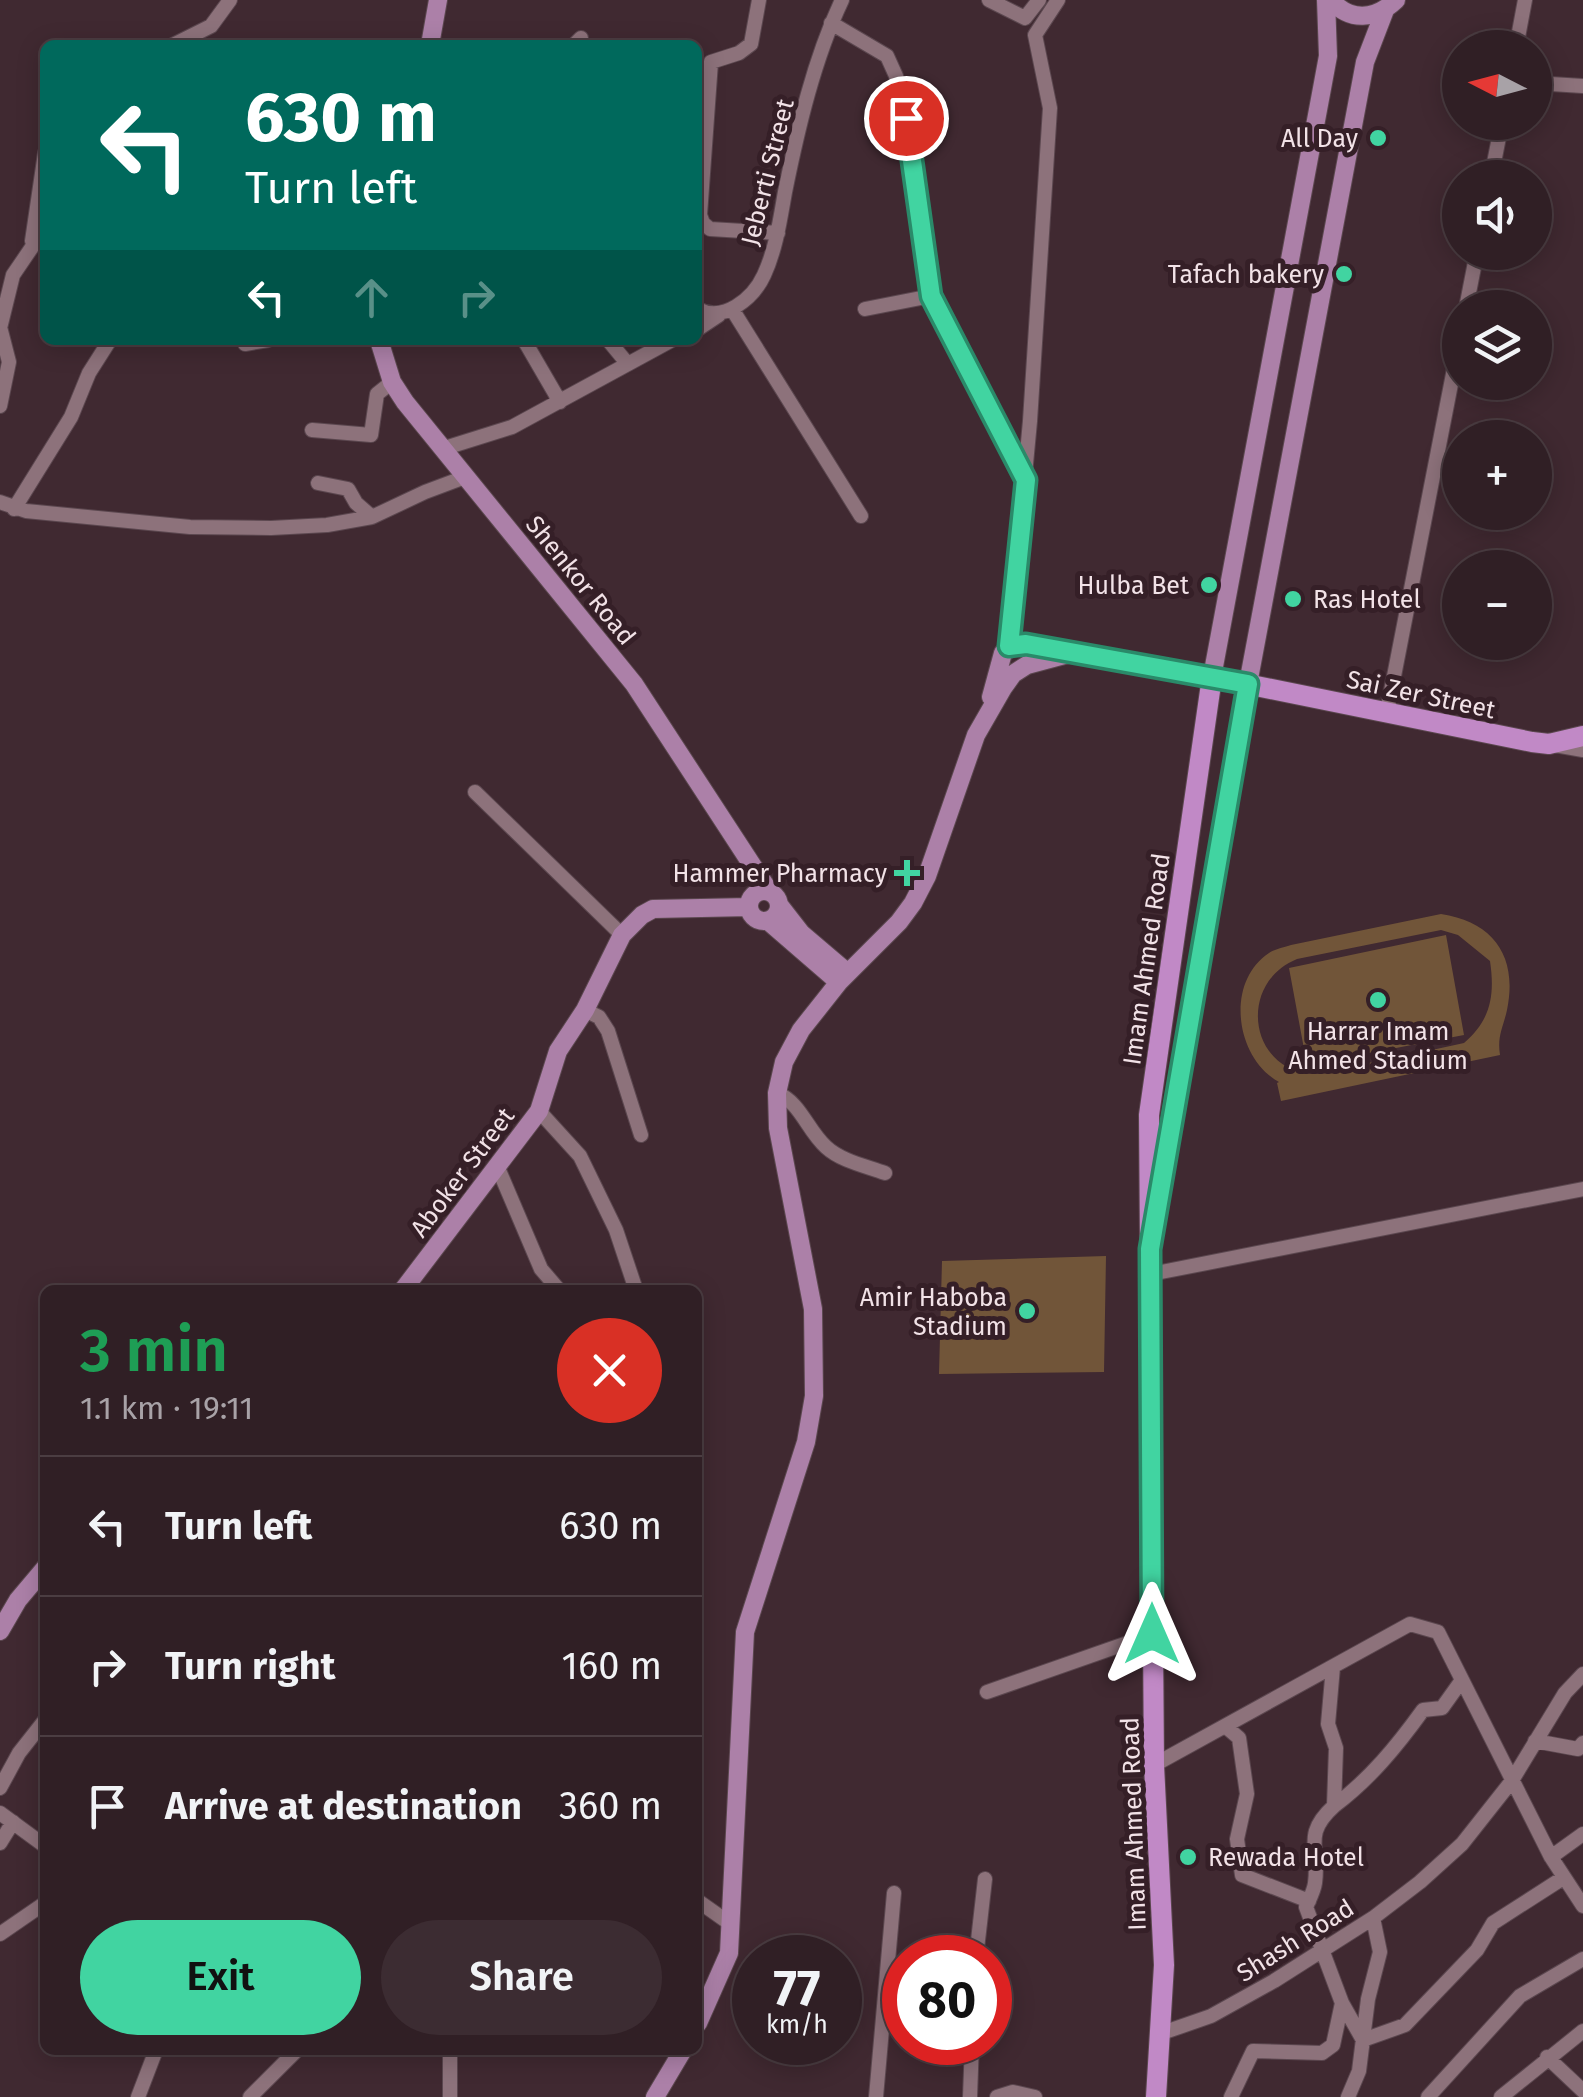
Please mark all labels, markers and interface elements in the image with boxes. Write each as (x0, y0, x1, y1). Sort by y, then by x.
north arrow (1442, 30, 1552, 140)
map controls (1442, 30, 1552, 660)
text: 630 m (245, 76, 437, 160)
pin (864, 76, 949, 161)
icon: left (80, 80, 210, 210)
icon: arrive (879, 91, 934, 146)
street label: Jeberti Street (735, 95, 801, 249)
place label: All Day (1281, 124, 1359, 154)
marker: All Day (1367, 127, 1389, 149)
button: sound (1442, 160, 1552, 270)
text: Turn left (245, 161, 417, 215)
place label: Tafach bakery (1168, 260, 1325, 290)
marker: Tafach bakery (1333, 263, 1355, 285)
icon: left (239, 270, 294, 325)
icon: ahead (344, 270, 399, 325)
icon: right (449, 270, 504, 325)
button: layers (1442, 290, 1552, 400)
button: + (1442, 420, 1552, 530)
street label: Shenkor Road (519, 510, 641, 651)
button: − (1442, 550, 1552, 660)
place label: Hulba Bet (1077, 571, 1190, 601)
marker: Hulba Bet (1198, 574, 1220, 596)
place label: Ras Hotel (1313, 585, 1421, 615)
marker: Ras Hotel (1282, 588, 1304, 610)
street label: Sai Zer Street (1344, 665, 1499, 726)
street label: Imam Ahmed Road (1117, 851, 1177, 1067)
place label: Hammer Pharmacy (672, 859, 888, 889)
marker: Hammer Pharmacy (896, 862, 918, 884)
marker: Harrar Imam Ahmed Stadium (1367, 989, 1389, 1011)
place label: Harrar Imam Ahmed Stadium (1288, 1017, 1468, 1076)
street label: Aboker Street (404, 1101, 522, 1243)
place label: Amir Haboba Stadium (860, 1283, 1007, 1342)
marker: Amir Haboba Stadium (1016, 1300, 1038, 1322)
text: 3 min (80, 1315, 228, 1387)
button: close (557, 1318, 662, 1423)
text: 1.1 km · 19:11 (80, 1389, 253, 1427)
icon: left (80, 1499, 135, 1554)
text: Turn left (165, 1503, 312, 1549)
text: 630 m (559, 1503, 662, 1549)
position arrow (1100, 1582, 1204, 1686)
icon: right (80, 1639, 135, 1694)
text: Turn right (165, 1643, 335, 1689)
text: 160 m (561, 1643, 662, 1689)
street label: Imam Ahmed Road (1115, 1717, 1153, 1931)
icon: arrive (80, 1779, 135, 1834)
text: Arrive at destination (165, 1783, 522, 1829)
text: 360 m (559, 1783, 662, 1829)
place label: Rewada Hotel (1208, 1843, 1364, 1873)
marker: Rewada Hotel (1177, 1846, 1199, 1868)
street label: Shash Road (1232, 1893, 1360, 1989)
button: Exit (80, 1920, 361, 2035)
button: Share (381, 1920, 662, 2035)
speed limit sign: 80 (882, 1935, 1012, 2065)
text: 77 (774, 1958, 820, 2018)
text: km/h (766, 2010, 828, 2040)

